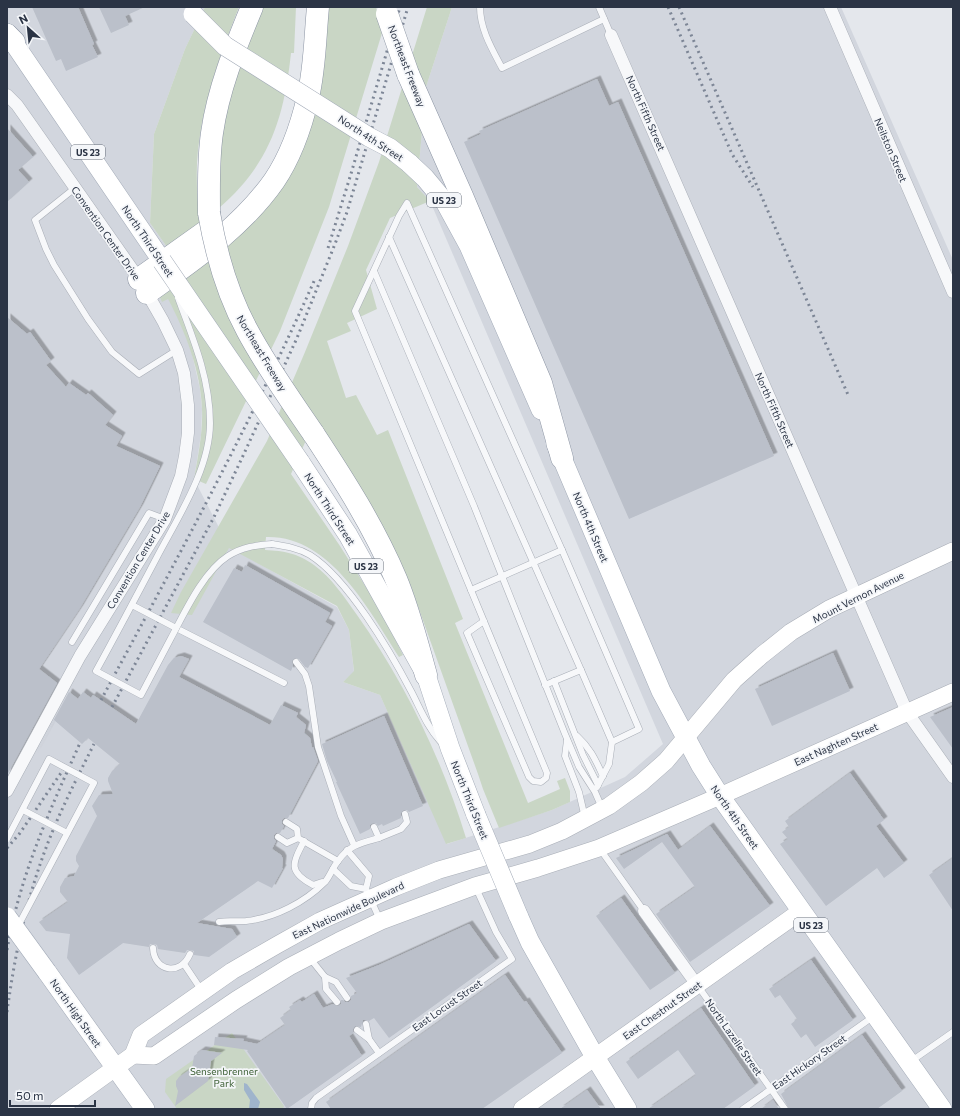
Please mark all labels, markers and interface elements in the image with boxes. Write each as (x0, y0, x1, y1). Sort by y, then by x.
north arrow (8, 8, 48, 48)
text: N (17, 11, 30, 26)
street label: Northeast Freeway (386, 24, 428, 108)
street label: North Fifth Street (624, 73, 668, 153)
street label: North 4th Street (336, 112, 406, 164)
street label: Neilston Street (872, 116, 910, 184)
road number: US 23 (71, 145, 105, 159)
street label: Convention Center Drive (69, 184, 143, 282)
road number: US 23 (427, 193, 461, 207)
street label: North Third Street (120, 203, 176, 279)
street label: Northeast Freeway (235, 313, 289, 393)
street label: North Fifth Street (753, 370, 797, 450)
street label: North Third Street (302, 471, 358, 547)
street label: North 4th Street (571, 490, 611, 564)
street label: Convention Center Drive (104, 509, 172, 611)
road number: US 23 (349, 559, 383, 573)
street label: Mount Vernon Avenue (810, 569, 906, 625)
street label: East Naghten Street (792, 720, 880, 768)
street label: North Third Street (449, 759, 491, 841)
street label: North 4th Street (708, 783, 762, 851)
street label: East Nationwide Boulevard (290, 879, 406, 941)
road number: US 23 (794, 918, 828, 932)
street label: East Locust Street (410, 976, 484, 1034)
street label: North High Street (48, 977, 104, 1049)
street label: East Chestnut Street (620, 978, 704, 1042)
street label: North Lazelle Street (703, 996, 765, 1078)
street label: East Hickory Street (770, 1032, 848, 1092)
park label: Sensenbrenner Park (190, 1065, 258, 1089)
scale bar (10, 1082, 95, 1108)
text: 50 m (16, 1088, 44, 1102)

